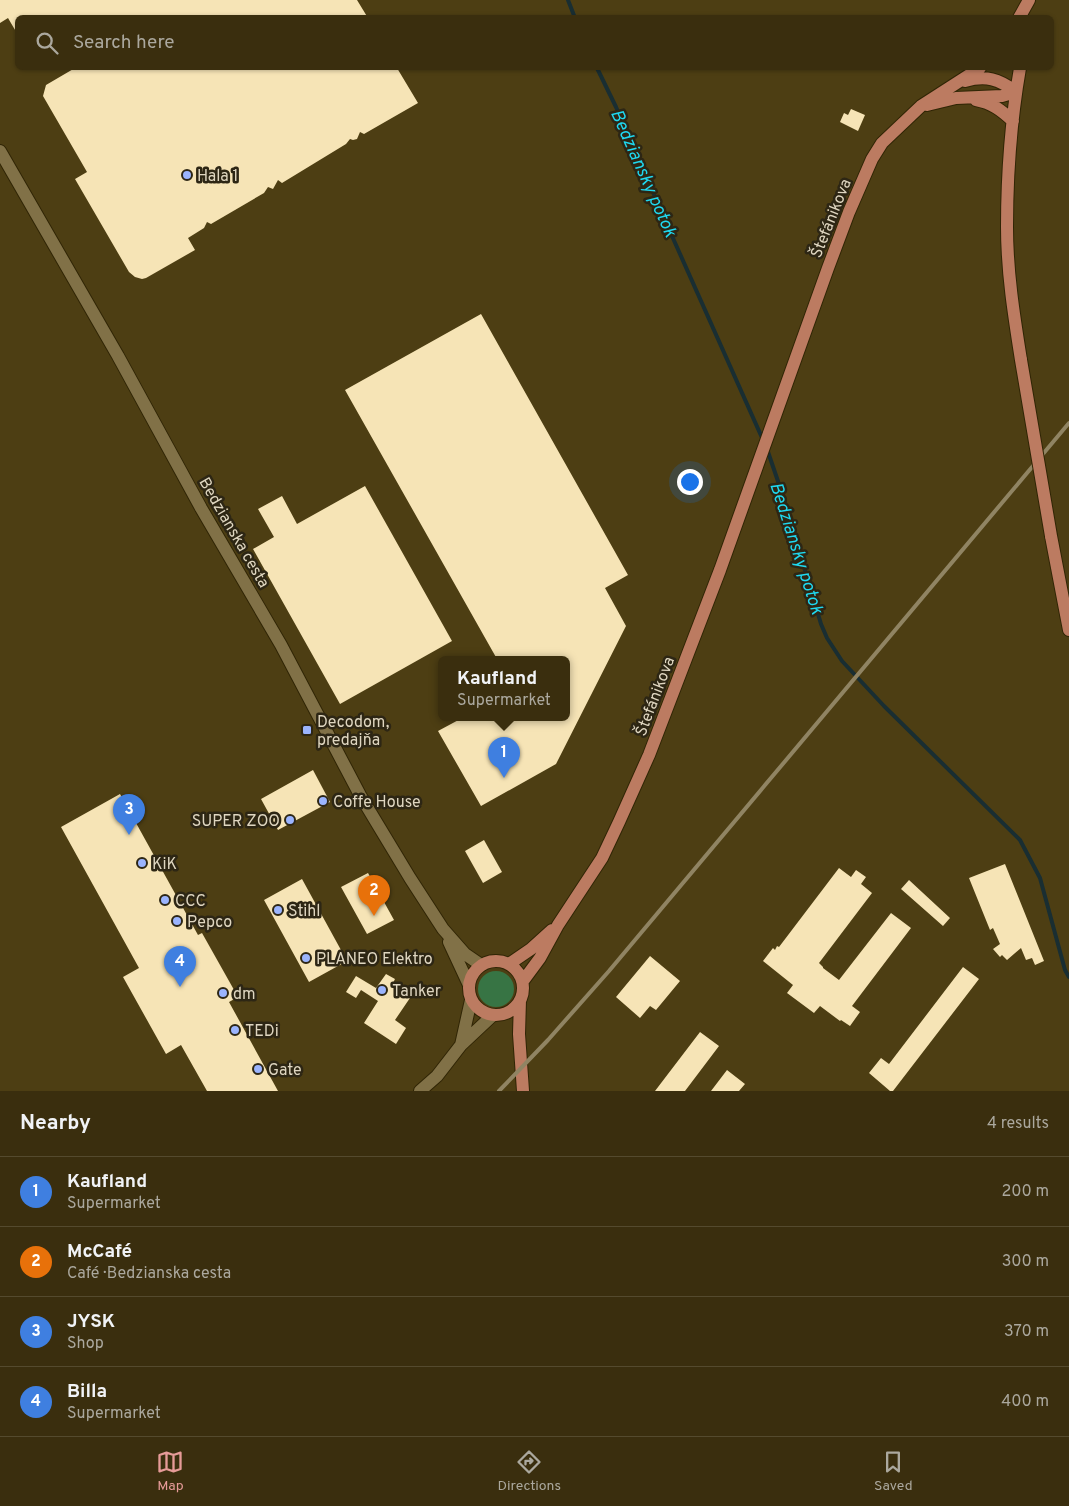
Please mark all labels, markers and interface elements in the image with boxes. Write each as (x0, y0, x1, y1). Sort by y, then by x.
search box (15, 15, 1054, 70)
icon: search (33, 29, 61, 57)
text: Search here (73, 31, 175, 55)
water label: Bedziansky potok (604, 106, 681, 242)
place label: Hala 1 (197, 167, 238, 187)
marker: Hala 1 (181, 169, 193, 181)
street label: Štefánikova (805, 176, 857, 261)
your location (677, 469, 703, 495)
street label: Bedzianska cesta (194, 474, 273, 592)
water label: Bedziansky potok (763, 480, 828, 618)
street label: Štefánikova (630, 653, 680, 739)
popup (438, 656, 570, 721)
text: Kaufland (457, 667, 537, 691)
text: Supermarket (457, 691, 551, 711)
place label: Decodom, predajňa (317, 713, 389, 751)
marker: Decodom, predajňa (301, 724, 313, 736)
pin: 1 (488, 737, 520, 778)
place label: Coffe House (333, 793, 421, 813)
pin: 3 (113, 794, 145, 835)
marker: Coffe House (317, 795, 329, 807)
place label: SUPER ZOO (192, 812, 280, 832)
marker: SUPER ZOO (284, 814, 296, 826)
place label: KiK (152, 855, 177, 875)
marker: KiK (136, 857, 148, 869)
pin: 2 (358, 875, 390, 916)
place label: CCC (175, 892, 206, 912)
marker: CCC (159, 894, 171, 906)
place label: Stihl (288, 902, 320, 922)
marker: Stihl (272, 904, 284, 916)
place label: Pepco (187, 913, 232, 933)
marker: Pepco (171, 915, 183, 927)
pin: 4 (164, 946, 196, 987)
place label: PLANEO Elektro (316, 950, 433, 970)
marker: PLANEO Elektro (300, 952, 312, 964)
place label: Tanker (392, 982, 441, 1002)
marker: Tanker (376, 984, 388, 996)
place label: dm (233, 985, 256, 1005)
marker: dm (217, 987, 229, 999)
place label: TEDi (245, 1022, 279, 1042)
marker: TEDi (229, 1024, 241, 1036)
place label: Gate (268, 1061, 302, 1081)
marker: Gate (252, 1063, 264, 1075)
text: Nearby (20, 1110, 91, 1137)
text: 4 results (987, 1114, 1049, 1134)
text: Kaufland (67, 1170, 147, 1194)
text: 1 (33, 1182, 39, 1202)
text: 200 m (1001, 1182, 1049, 1202)
text: Supermarket (67, 1194, 161, 1214)
text: McCafé (67, 1240, 132, 1264)
text: 2 (31, 1252, 41, 1272)
text: 300 m (1002, 1252, 1049, 1272)
text: Café · Bedzianska cesta (67, 1264, 231, 1284)
text: JYSK (67, 1310, 115, 1334)
text: 3 (31, 1322, 41, 1342)
text: 370 m (1004, 1322, 1049, 1342)
text: Shop (67, 1334, 104, 1354)
text: Billa (67, 1380, 107, 1404)
text: 4 (31, 1392, 41, 1412)
text: 400 m (1001, 1392, 1049, 1412)
text: Supermarket (67, 1404, 161, 1424)
tab: Map (156, 1448, 184, 1495)
tab: Directions (497, 1448, 561, 1495)
tab: Saved (874, 1448, 913, 1495)

